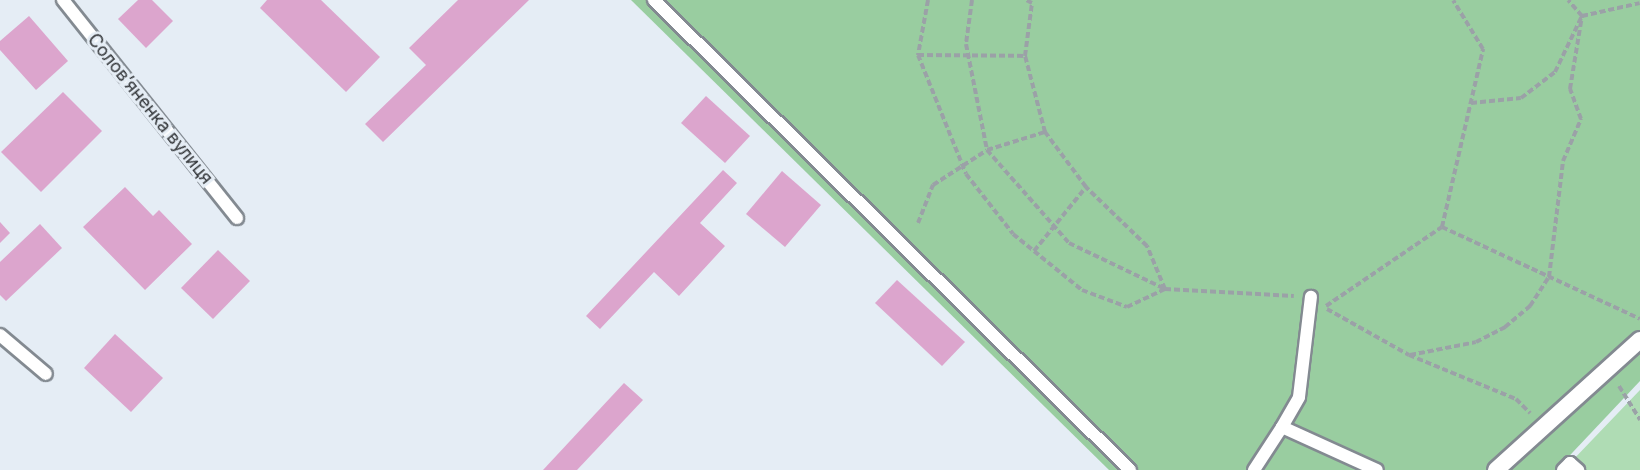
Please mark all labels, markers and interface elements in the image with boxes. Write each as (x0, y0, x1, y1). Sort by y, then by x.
street label: Солов’яненка вулиця (83, 29, 217, 189)

